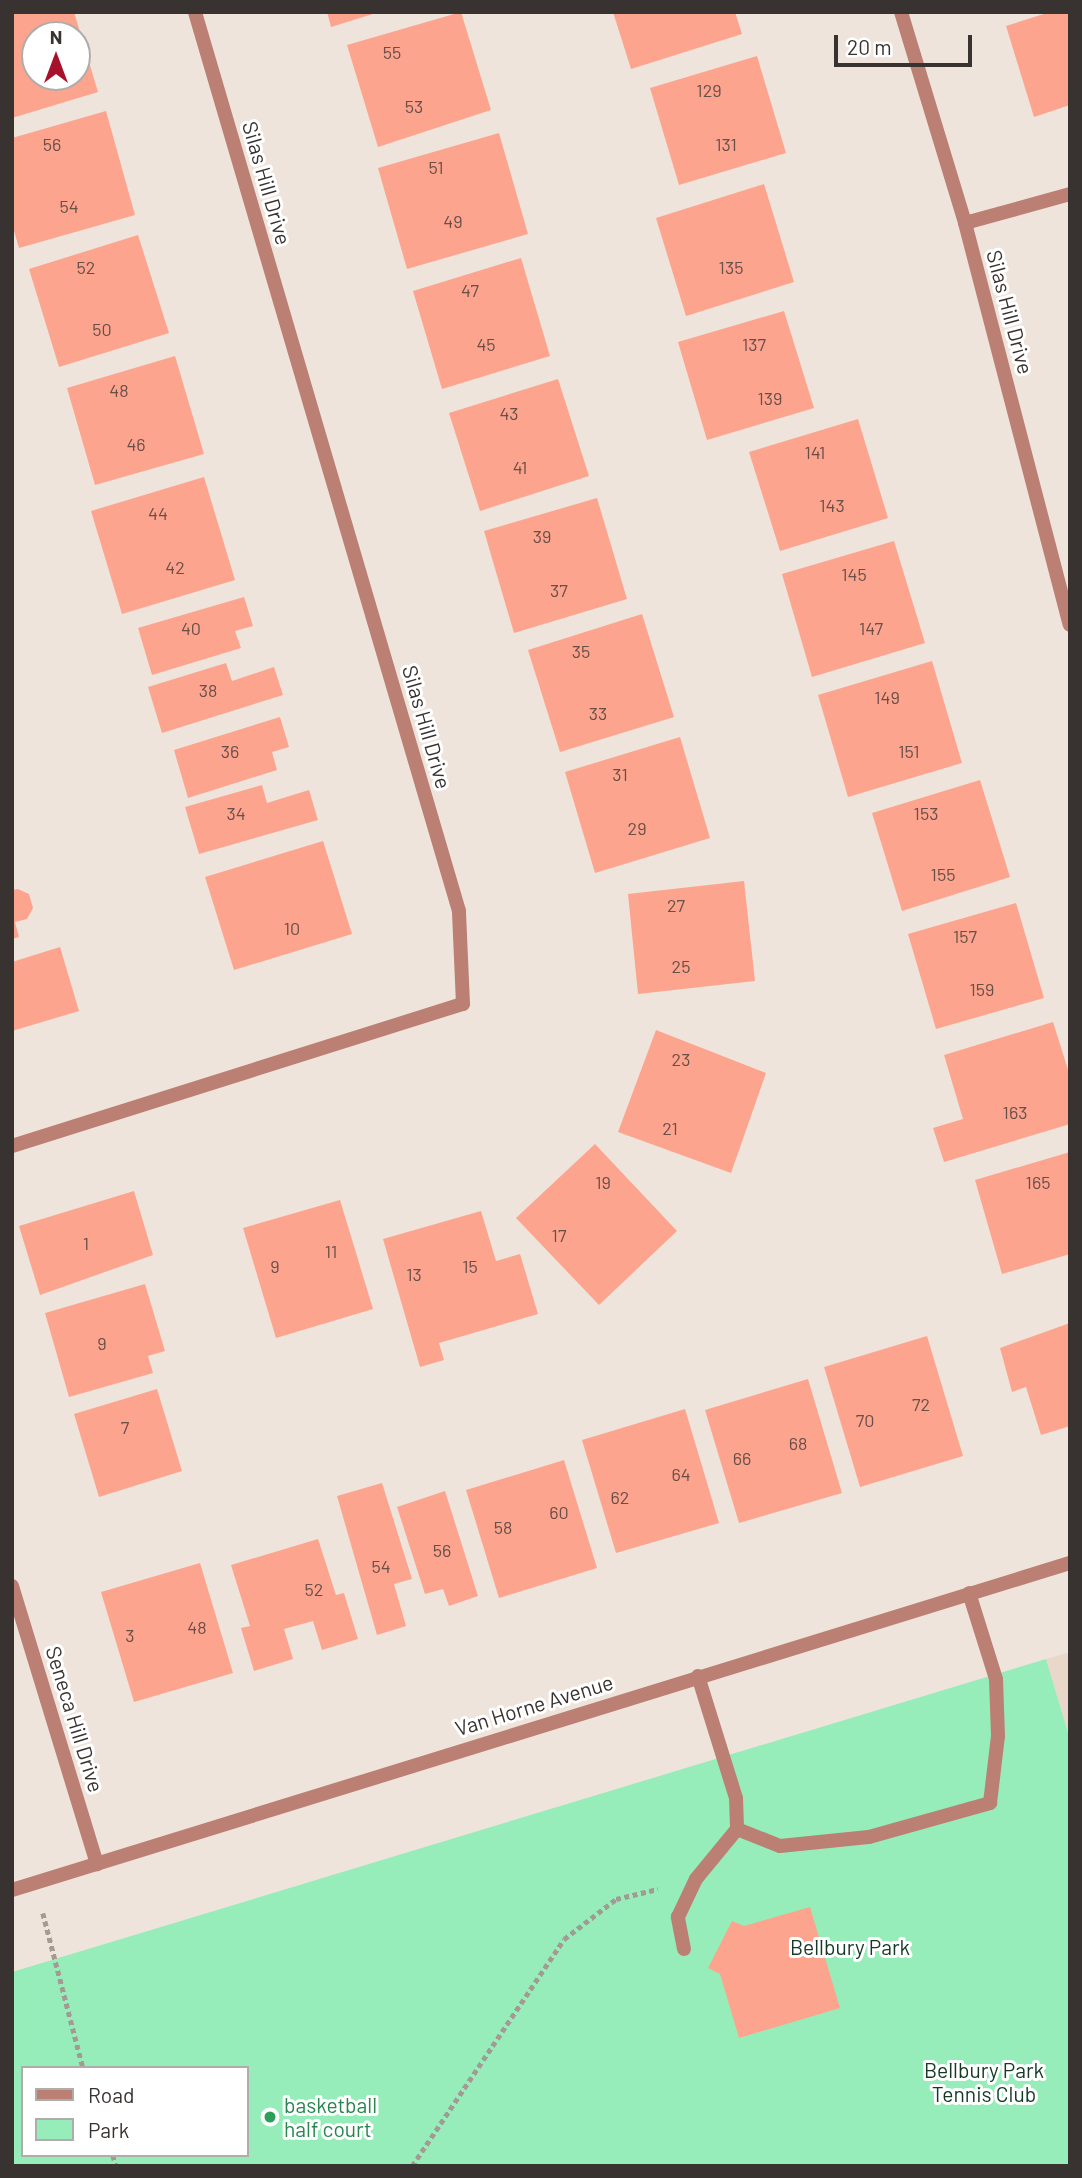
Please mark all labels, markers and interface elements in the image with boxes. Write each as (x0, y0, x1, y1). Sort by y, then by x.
north arrow (21, 21, 91, 91)
scale bar (837, 21, 975, 65)
text: N (50, 25, 62, 48)
text: 20 m (847, 34, 892, 59)
house number: 55 (383, 41, 401, 63)
house number: 129 (696, 79, 722, 101)
house number: 53 (405, 95, 423, 117)
street label: Silas Hill Drive (237, 118, 297, 248)
house number: 56 (43, 133, 61, 155)
house number: 131 (715, 133, 737, 155)
house number: 51 (428, 156, 444, 178)
house number: 54 (59, 195, 79, 217)
house number: 49 (443, 210, 463, 232)
street label: Silas Hill Drive (981, 247, 1039, 377)
house number: 52 (77, 256, 95, 278)
house number: 135 (719, 256, 743, 278)
house number: 47 (461, 279, 479, 301)
house number: 50 (92, 318, 112, 340)
house number: 45 (476, 333, 496, 355)
house number: 137 (742, 333, 766, 355)
house number: 48 (109, 379, 129, 401)
house number: 139 (758, 387, 782, 409)
house number: 43 (499, 402, 519, 424)
house number: 46 (126, 433, 146, 455)
house number: 141 (805, 441, 825, 463)
house number: 41 (513, 456, 527, 478)
house number: 143 (819, 494, 845, 516)
house number: 44 (148, 502, 168, 524)
house number: 39 (533, 525, 551, 547)
house number: 42 (165, 556, 185, 578)
house number: 145 (841, 563, 867, 585)
house number: 37 (550, 579, 568, 601)
house number: 40 (181, 617, 201, 639)
house number: 147 (859, 617, 883, 639)
house number: 35 (572, 640, 590, 662)
street label: Silas Hill Drive (397, 662, 457, 792)
house number: 38 (199, 679, 217, 701)
house number: 149 (874, 686, 900, 708)
house number: 33 (589, 702, 607, 724)
house number: 36 (221, 740, 239, 762)
house number: 151 (898, 740, 920, 762)
house number: 31 (612, 763, 628, 785)
house number: 34 (226, 802, 246, 824)
house number: 153 (914, 802, 938, 824)
house number: 29 (627, 817, 647, 839)
house number: 155 (931, 863, 955, 885)
house number: 27 (667, 894, 685, 916)
house number: 10 (284, 917, 300, 939)
house number: 157 (953, 925, 977, 947)
house number: 25 (672, 955, 690, 977)
house number: 159 (970, 978, 994, 1000)
house number: 23 (672, 1048, 690, 1070)
house number: 163 (1003, 1101, 1027, 1123)
house number: 21 (662, 1117, 678, 1139)
house number: 19 (595, 1171, 611, 1193)
house number: 165 (1026, 1171, 1050, 1193)
house number: 17 (552, 1224, 566, 1246)
house number: 1 (83, 1232, 89, 1254)
house number: 11 (325, 1240, 337, 1262)
house number: 9 (270, 1255, 280, 1277)
house number: 15 (462, 1255, 478, 1277)
house number: 13 (406, 1263, 422, 1285)
house number: 9 (97, 1332, 107, 1354)
house number: 72 (912, 1393, 930, 1415)
house number: 70 (856, 1409, 874, 1431)
house number: 7 (121, 1416, 129, 1438)
house number: 68 (789, 1432, 807, 1454)
house number: 66 (733, 1447, 751, 1469)
house number: 64 (671, 1463, 691, 1485)
house number: 62 (611, 1486, 629, 1508)
house number: 60 (549, 1501, 569, 1523)
house number: 58 (494, 1516, 512, 1538)
house number: 56 (433, 1539, 451, 1561)
house number: 54 (371, 1555, 391, 1577)
house number: 52 (305, 1578, 323, 1600)
house number: 48 (187, 1616, 207, 1638)
house number: 3 (125, 1624, 135, 1646)
street label: Seneca Hill Drive (41, 1643, 109, 1795)
street label: Van Horne Avenue (452, 1669, 616, 1741)
park label: Bellbury Park (790, 1934, 910, 1960)
park label: Bellbury Park Tennis Club (924, 2057, 1044, 2107)
legend (21, 2066, 248, 2157)
text: Road (88, 2082, 134, 2107)
place label: basketball half court (284, 2092, 377, 2142)
marker: basketball half court (262, 2109, 278, 2125)
text: Park (88, 2117, 129, 2142)

